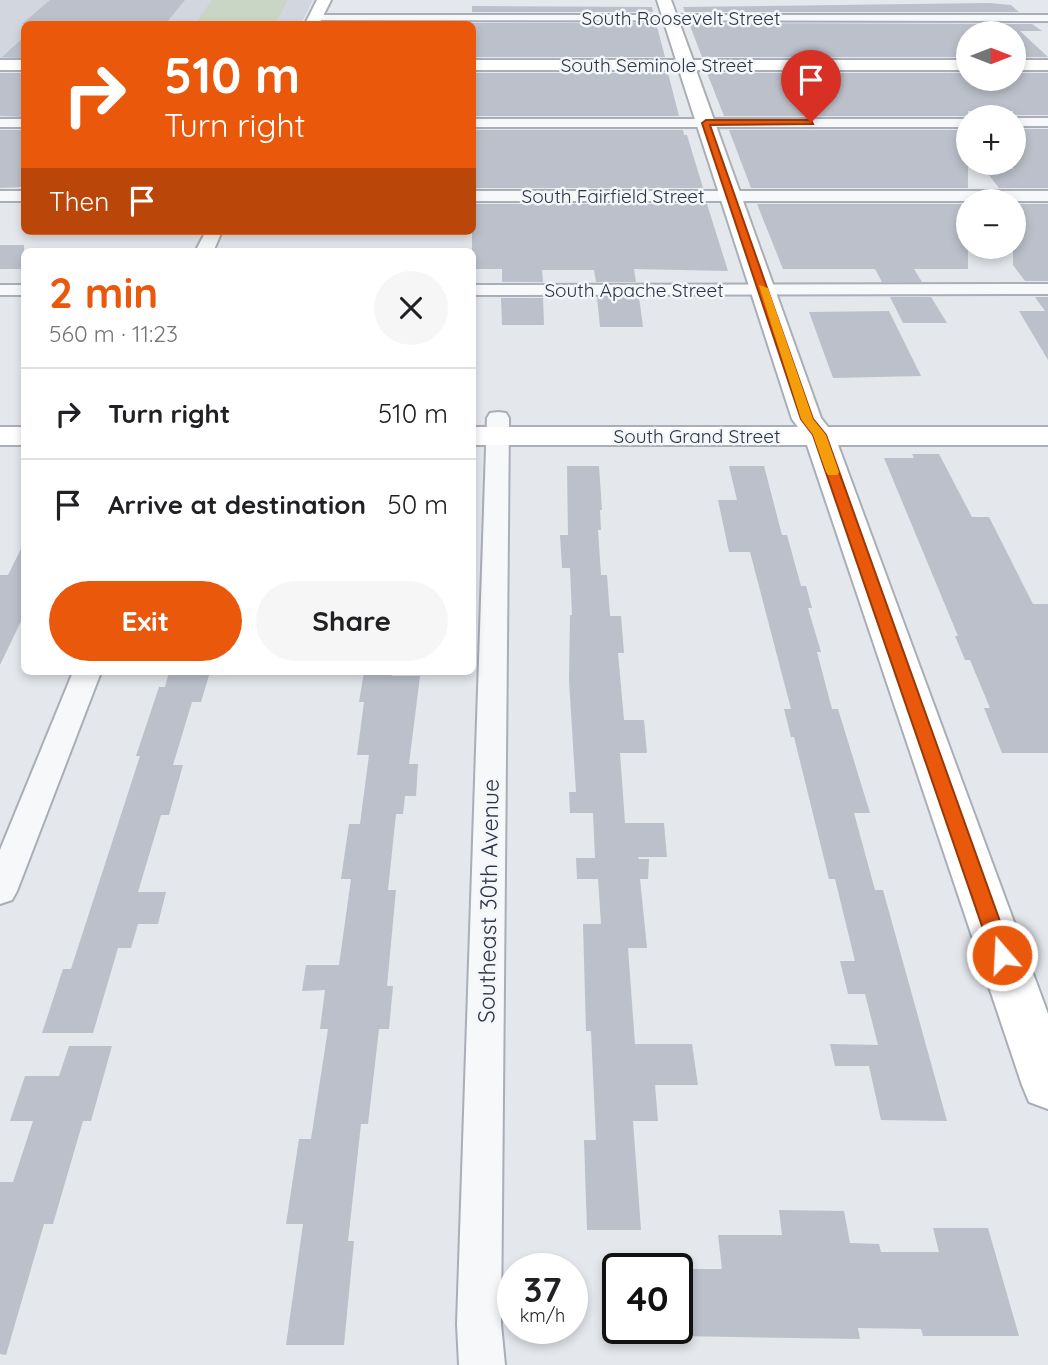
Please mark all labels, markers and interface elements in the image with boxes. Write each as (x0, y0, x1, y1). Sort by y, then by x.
street label: South Roosevelt Street (581, 6, 781, 30)
north arrow (956, 21, 1026, 91)
map controls (956, 21, 1026, 259)
text: 510 m (164, 44, 300, 105)
icon: right (49, 49, 140, 140)
pin (781, 50, 841, 122)
street label: South Seminole Street (561, 53, 753, 77)
icon: arrive (792, 61, 830, 99)
text: Turn right (164, 105, 305, 145)
button: + (956, 105, 1026, 175)
icon: arrive (123, 182, 161, 220)
street label: South Fairfield Street (521, 184, 705, 208)
text: Then (49, 185, 109, 218)
button: − (956, 189, 1026, 259)
text: 2 min (49, 266, 158, 319)
button: close (374, 271, 448, 345)
street label: South Apache Street (544, 278, 724, 302)
text: 560 m · 11:23 (49, 319, 178, 348)
icon: right (49, 395, 87, 433)
text: Turn right (108, 397, 230, 430)
text: 510 m (378, 397, 448, 430)
street label: South Grand Street (614, 424, 780, 448)
icon: arrive (49, 486, 87, 524)
text: Arrive at destination (108, 488, 366, 521)
text: 50 m (388, 488, 448, 521)
button: Exit (49, 581, 242, 661)
button: Share (256, 581, 448, 661)
street label: Southeast 30th Avenue (471, 779, 505, 1023)
position arrow (965, 918, 1039, 992)
speed limit sign: 40 (602, 1253, 693, 1344)
text: 37 (523, 1267, 562, 1311)
text: km/h (520, 1304, 565, 1327)

